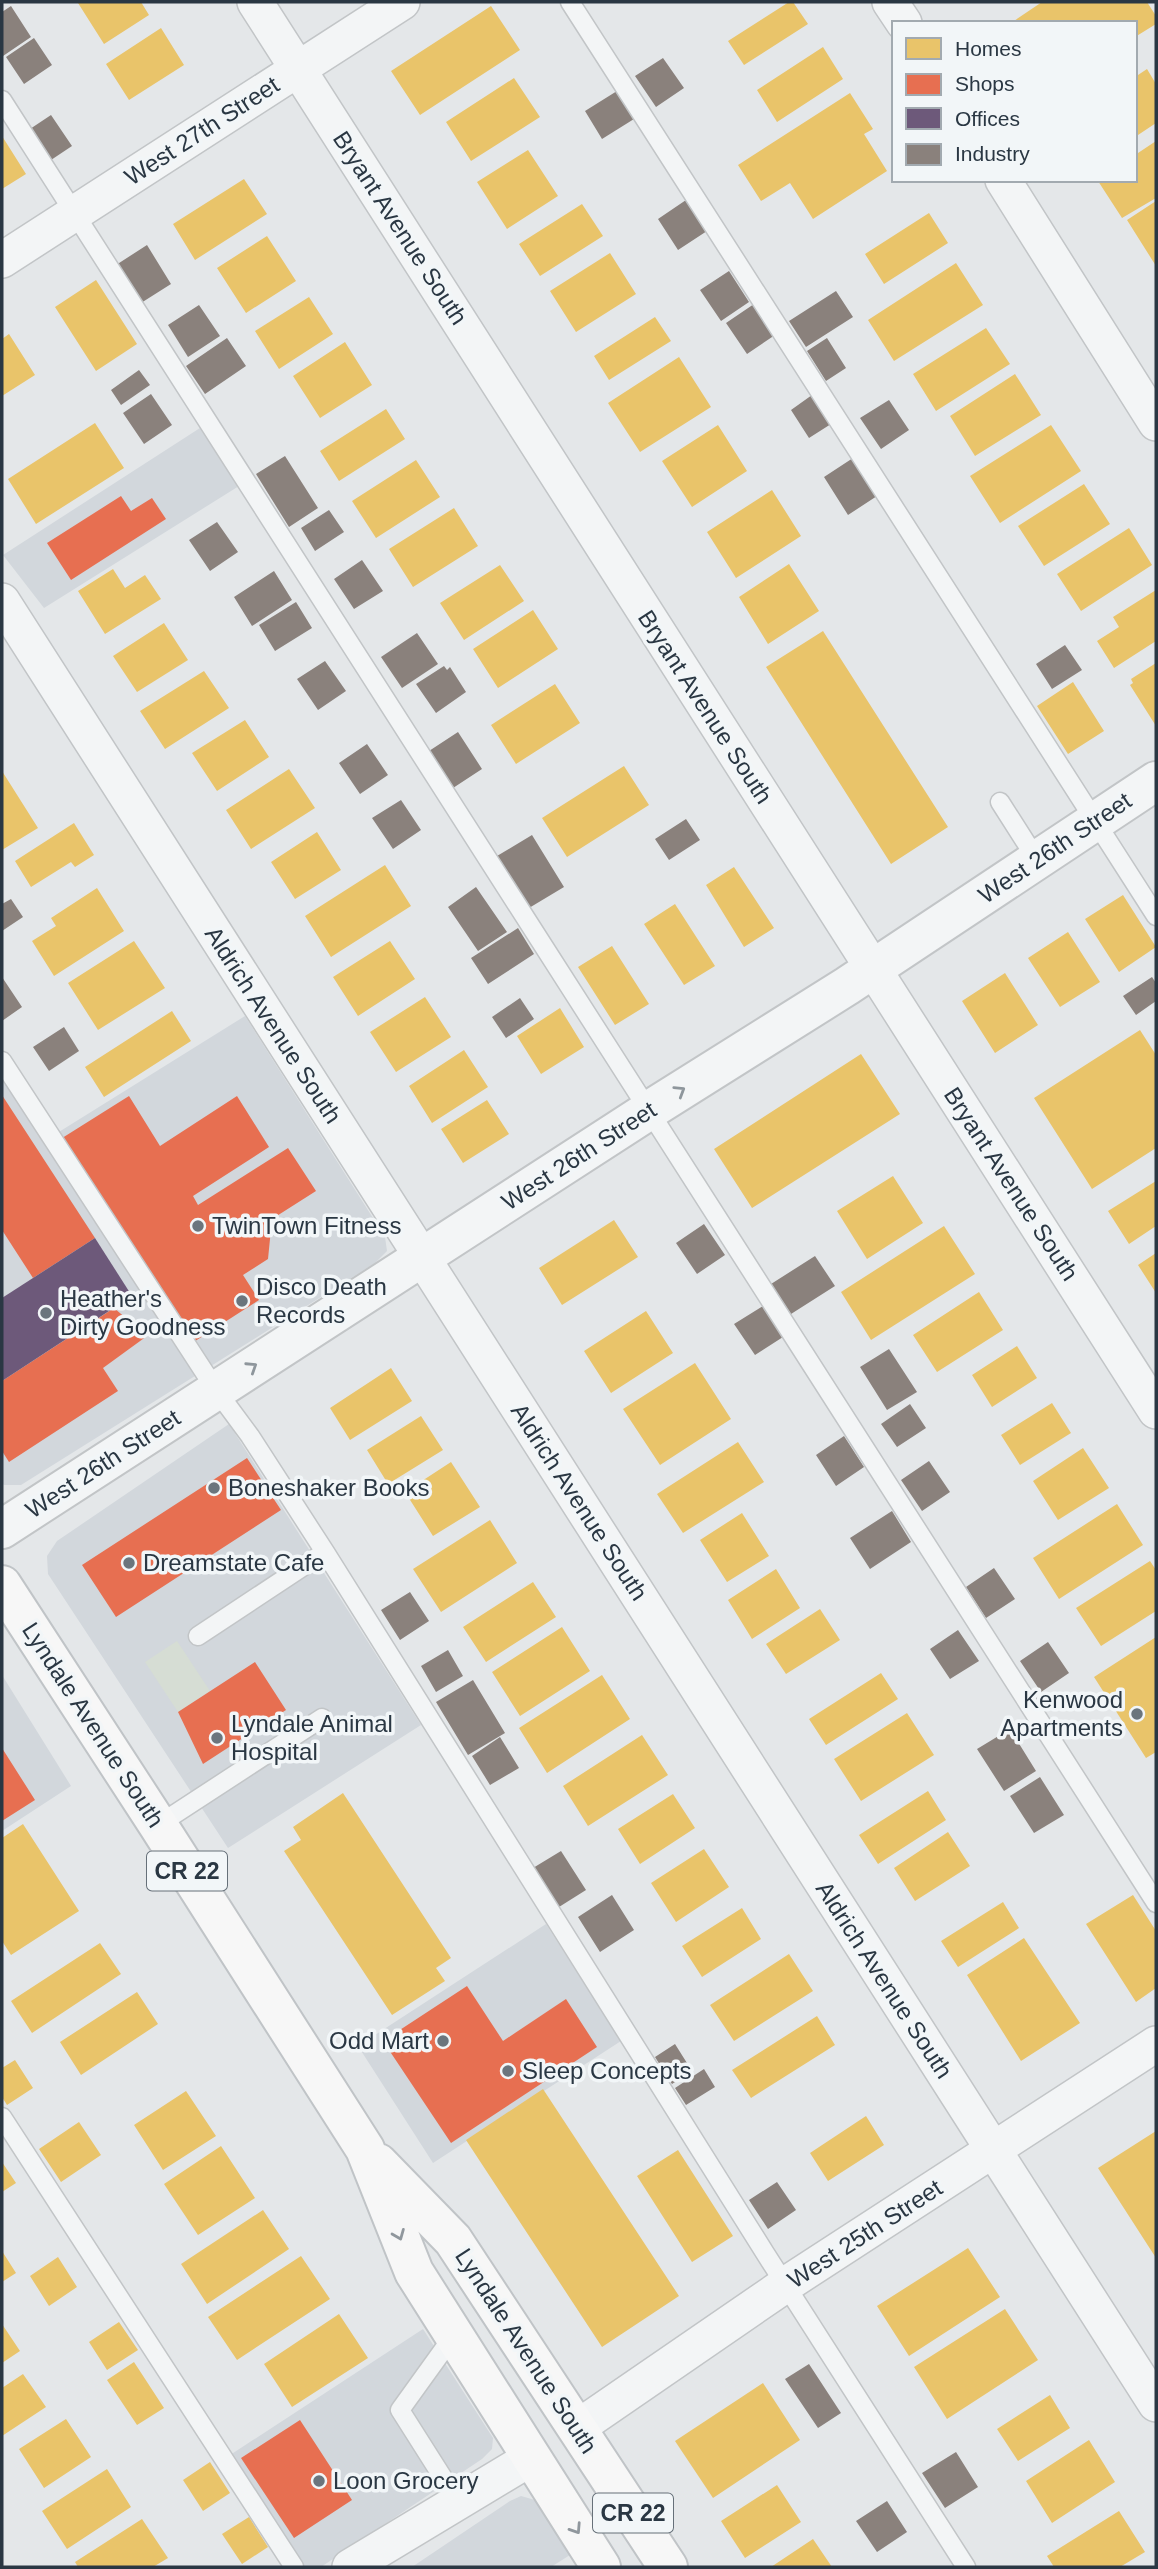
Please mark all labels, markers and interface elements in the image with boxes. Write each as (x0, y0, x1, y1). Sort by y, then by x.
legend (892, 21, 1137, 182)
text: Homes (955, 37, 1022, 60)
street label: West 27th Street (120, 71, 284, 190)
text: Shops (955, 72, 1015, 95)
text: Offices (955, 107, 1020, 130)
street label: Bryant Avenue South (328, 126, 473, 329)
text: Industry (955, 142, 1030, 165)
street label: Bryant Avenue South (633, 605, 778, 808)
street label: West 26th Street (973, 786, 1136, 909)
street label: Aldrich Avenue South (200, 921, 347, 1128)
street label: Bryant Avenue South (939, 1082, 1084, 1285)
one-way arrow (673, 1086, 686, 1099)
street label: West 26th Street (497, 1096, 661, 1215)
place label: TwinTown Fitness (212, 1212, 401, 1239)
marker: TwinTown Fitness (190, 1218, 206, 1234)
place label: Disco Death Records (256, 1273, 387, 1328)
place label: Heather's Dirty Goodness (60, 1285, 225, 1340)
marker: Disco Death Records (234, 1293, 250, 1309)
marker: Heather's Dirty Goodness (38, 1305, 54, 1321)
one-way arrow (244, 1363, 257, 1376)
street label: Aldrich Avenue South (506, 1398, 653, 1605)
street label: West 26th Street (21, 1404, 185, 1523)
place label: Boneshaker Books (228, 1474, 429, 1501)
marker: Boneshaker Books (206, 1480, 222, 1496)
place label: Dreamstate Cafe (143, 1549, 324, 1576)
marker: Dreamstate Cafe (121, 1555, 137, 1571)
street label: Lyndale Avenue South (17, 1617, 170, 1832)
place label: Kenwood Apartments (1000, 1686, 1123, 1741)
marker: Kenwood Apartments (1129, 1706, 1145, 1722)
place label: Lyndale Animal Hospital (231, 1710, 393, 1765)
marker: Lyndale Animal Hospital (209, 1730, 225, 1746)
road number: CR 22 (147, 1852, 227, 1890)
street label: Aldrich Avenue South (811, 1876, 958, 2083)
place label: Odd Mart (329, 2027, 429, 2054)
marker: Odd Mart (435, 2033, 451, 2049)
place label: Sleep Concepts (522, 2057, 691, 2084)
marker: Sleep Concepts (500, 2063, 516, 2079)
street label: West 25th Street (783, 2174, 947, 2293)
one-way arrow (391, 2228, 405, 2241)
street label: Lyndale Avenue South (450, 2243, 603, 2458)
place label: Loon Grocery (333, 2467, 478, 2494)
marker: Loon Grocery (311, 2473, 327, 2489)
road number: CR 22 (593, 2494, 673, 2532)
one-way arrow (567, 2521, 580, 2534)

